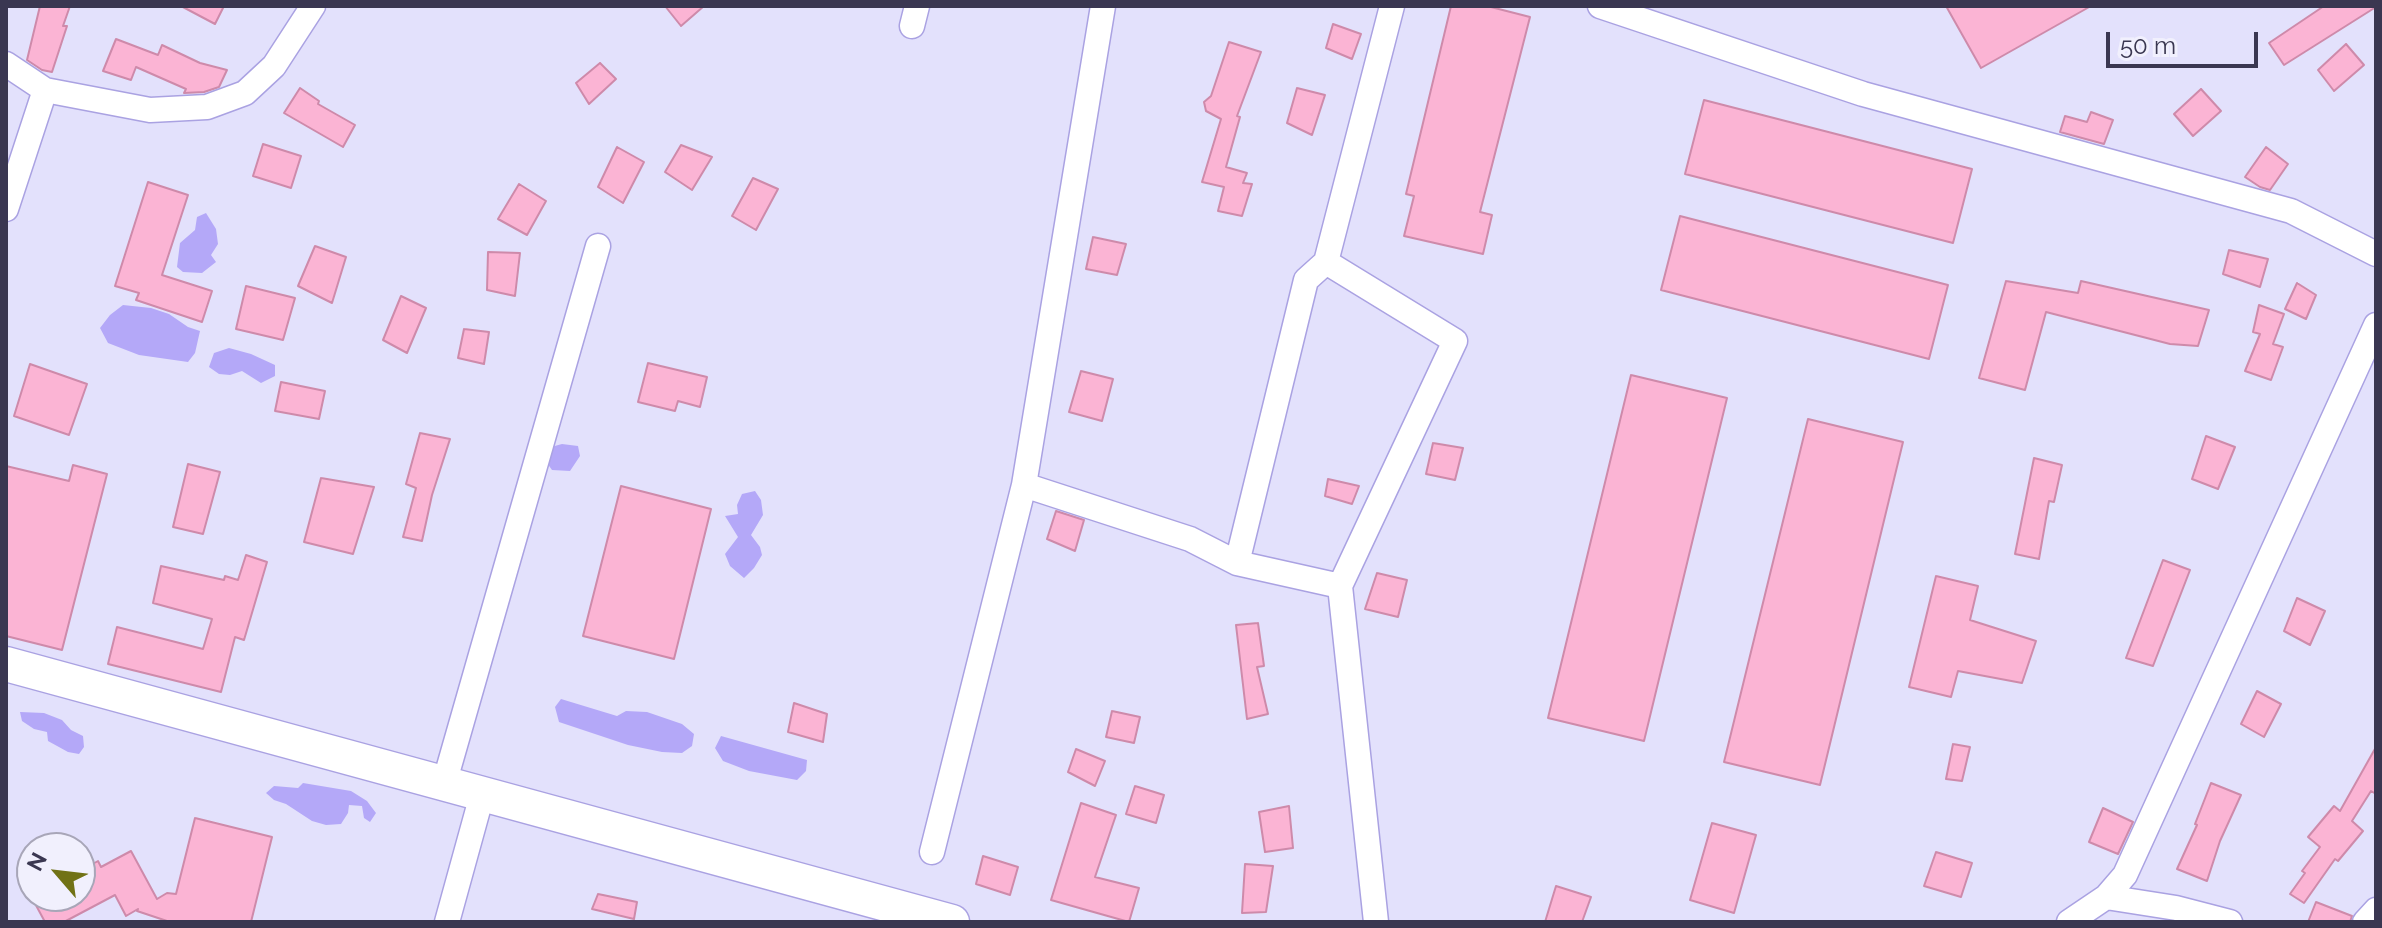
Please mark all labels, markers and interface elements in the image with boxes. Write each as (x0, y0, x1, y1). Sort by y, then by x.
scale bar (2110, 16, 2262, 66)
text: 50 m (2120, 31, 2176, 60)
north arrow (16, 832, 96, 912)
text: N (21, 848, 52, 875)

